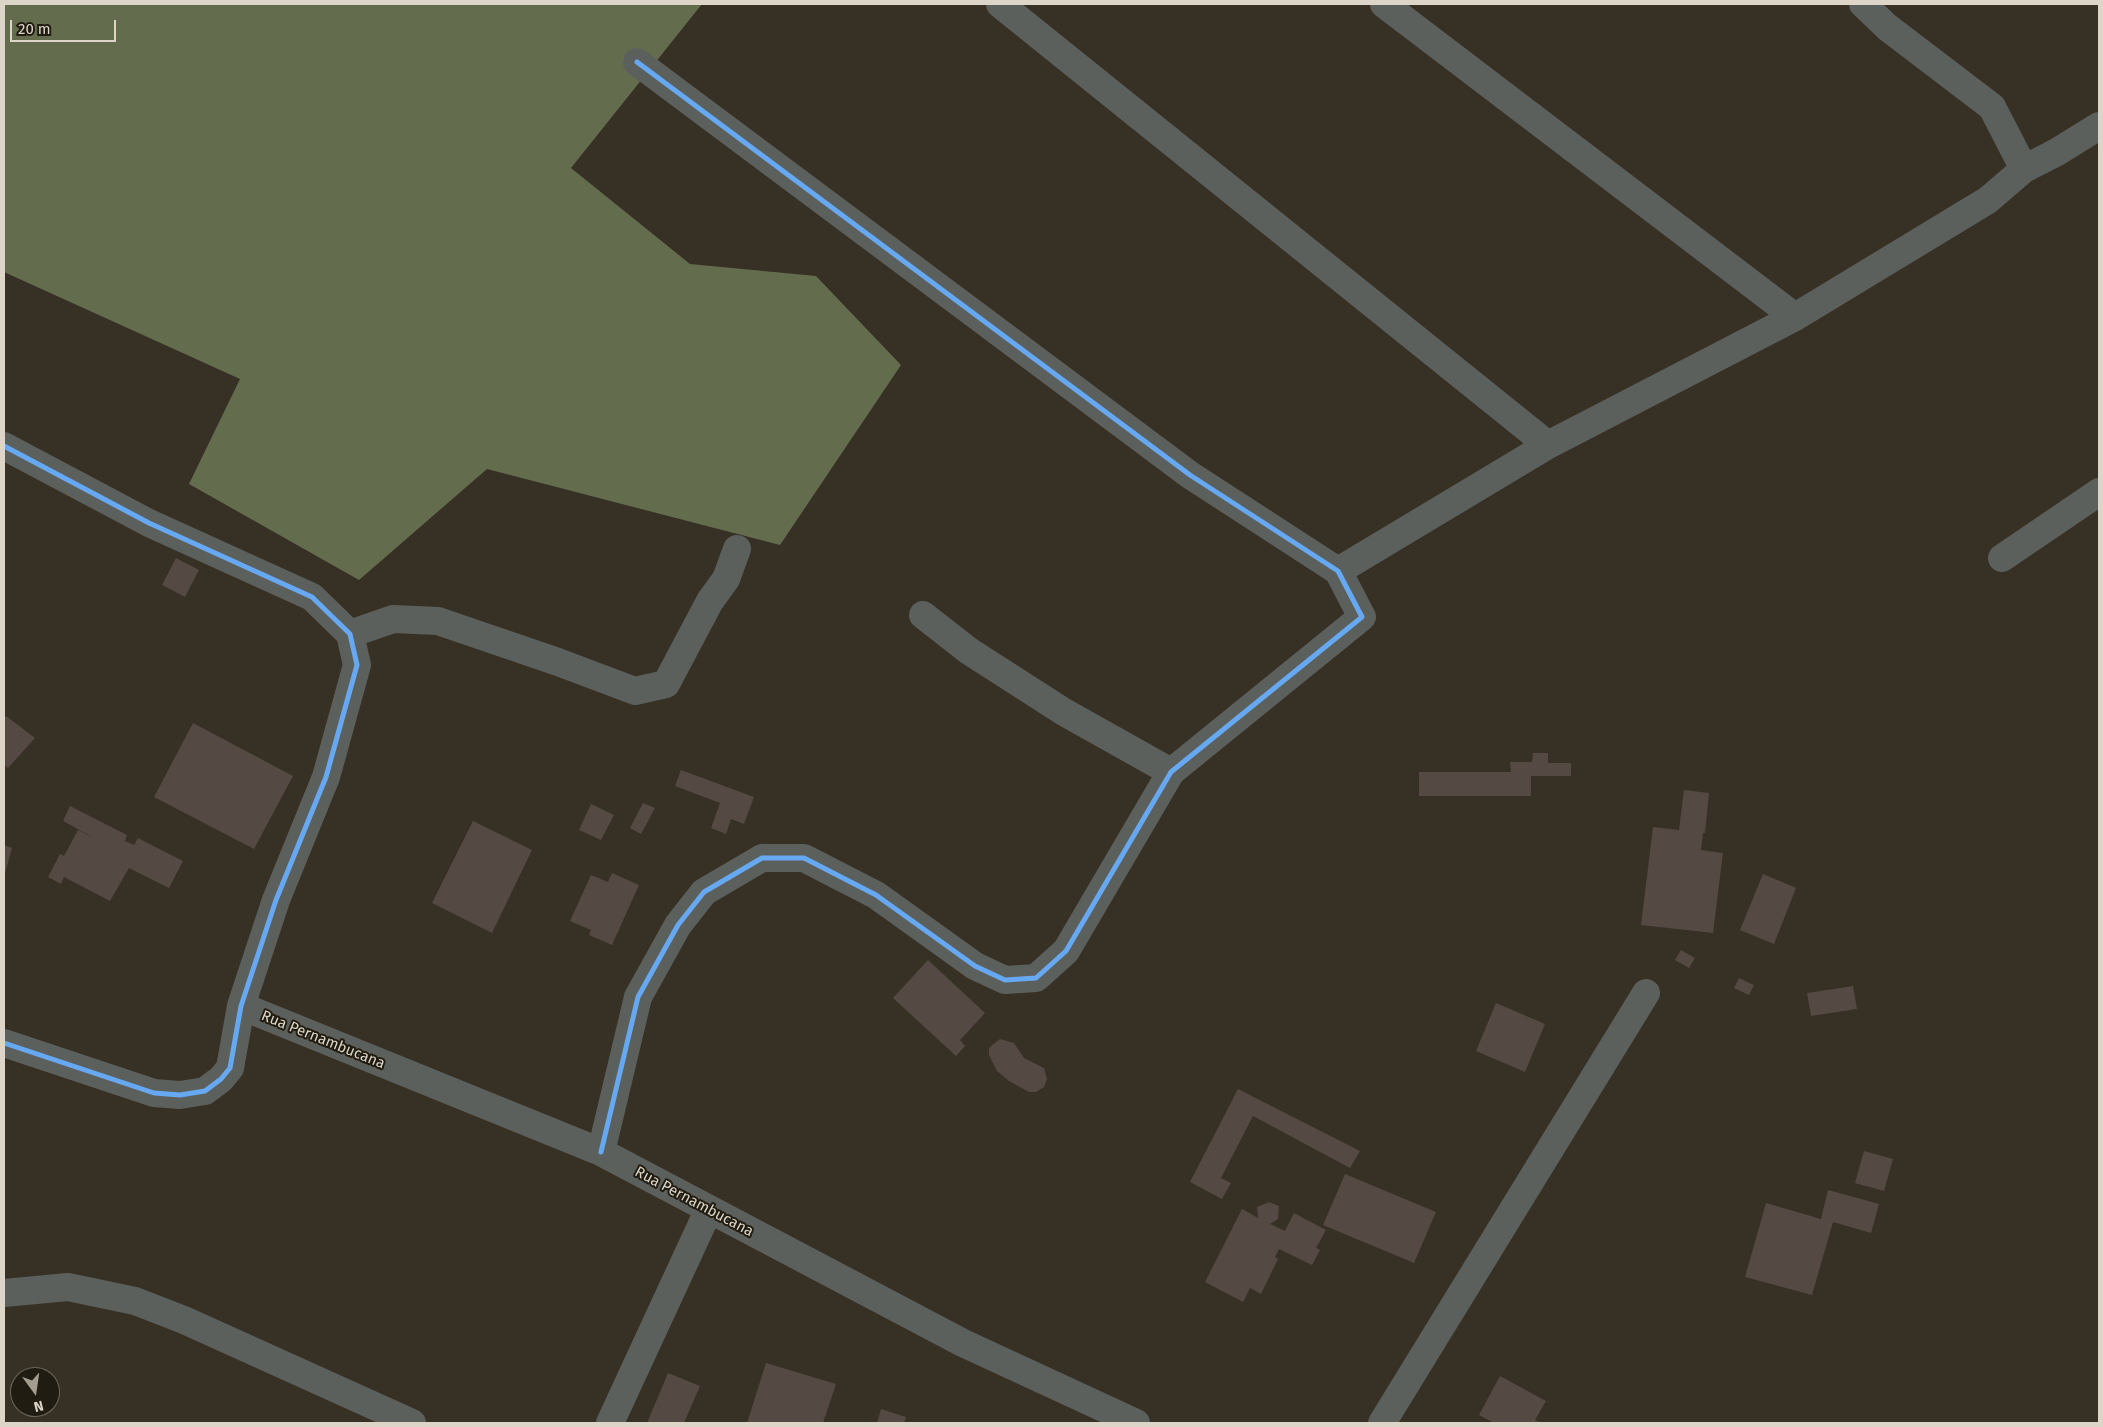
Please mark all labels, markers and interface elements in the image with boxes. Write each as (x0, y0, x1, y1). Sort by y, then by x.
scale bar (12, 10, 119, 42)
text: 20 m (18, 20, 51, 38)
street label: Rua Pernambucana (259, 1007, 387, 1073)
street label: Rua Pernambucana (632, 1163, 756, 1241)
north arrow (10, 1367, 60, 1417)
text: N (32, 1397, 45, 1415)

